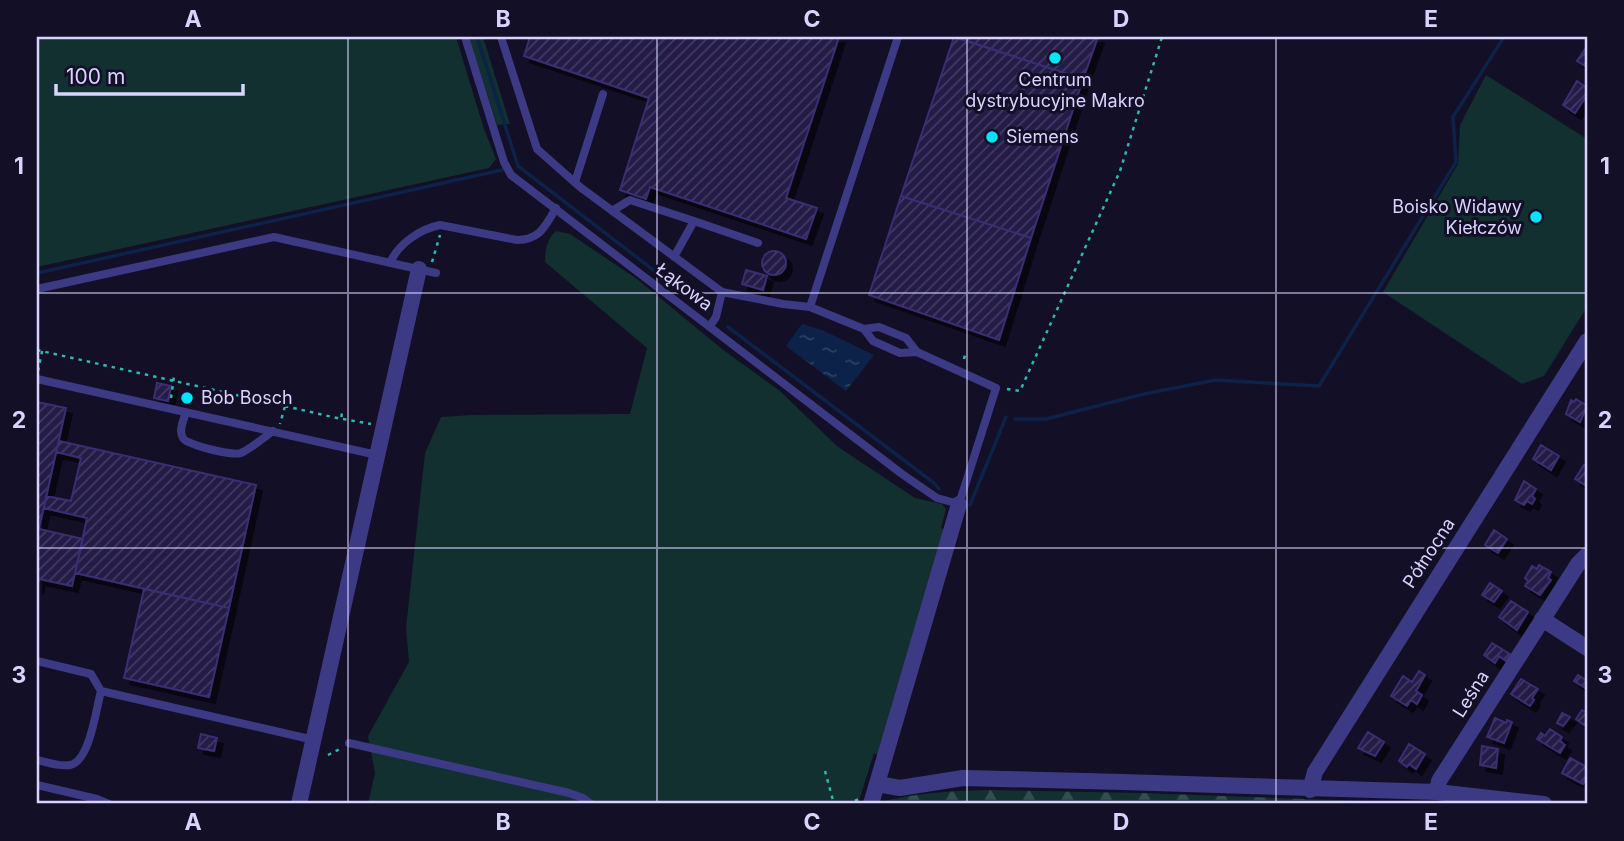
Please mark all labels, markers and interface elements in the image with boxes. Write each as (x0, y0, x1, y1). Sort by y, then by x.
text: A (184, 5, 202, 33)
text: B (495, 5, 511, 33)
text: C (803, 5, 821, 33)
text: D (1113, 5, 1129, 33)
text: E (1424, 5, 1438, 33)
marker: Centrum dystrybucyjne Makro (1047, 50, 1063, 66)
scale bar (56, 52, 243, 96)
text: 100 m (66, 64, 125, 89)
place label: Centrum dystrybucyjne Makro (965, 69, 1145, 111)
place label: Siemens (1006, 126, 1079, 147)
marker: Siemens (984, 129, 1000, 145)
text: 1 (14, 152, 24, 180)
text: 1 (1600, 152, 1610, 180)
place label: Boisko Widawy Kiełczów (1392, 196, 1522, 238)
marker: Boisko Widawy Kiełczów (1528, 209, 1544, 225)
street label: Łąkowa (652, 258, 717, 315)
place label: Bob Bosch (201, 387, 293, 408)
marker: Bob Bosch (179, 390, 195, 406)
text: 2 (12, 406, 26, 434)
text: 2 (1598, 406, 1612, 434)
street label: Północna (1398, 514, 1459, 592)
text: 3 (12, 661, 26, 689)
text: 3 (1598, 661, 1612, 689)
street label: Leśna (1448, 667, 1493, 721)
text: A (184, 808, 202, 836)
text: B (495, 808, 511, 836)
text: C (803, 808, 821, 836)
text: D (1113, 808, 1129, 836)
text: E (1424, 808, 1438, 836)

